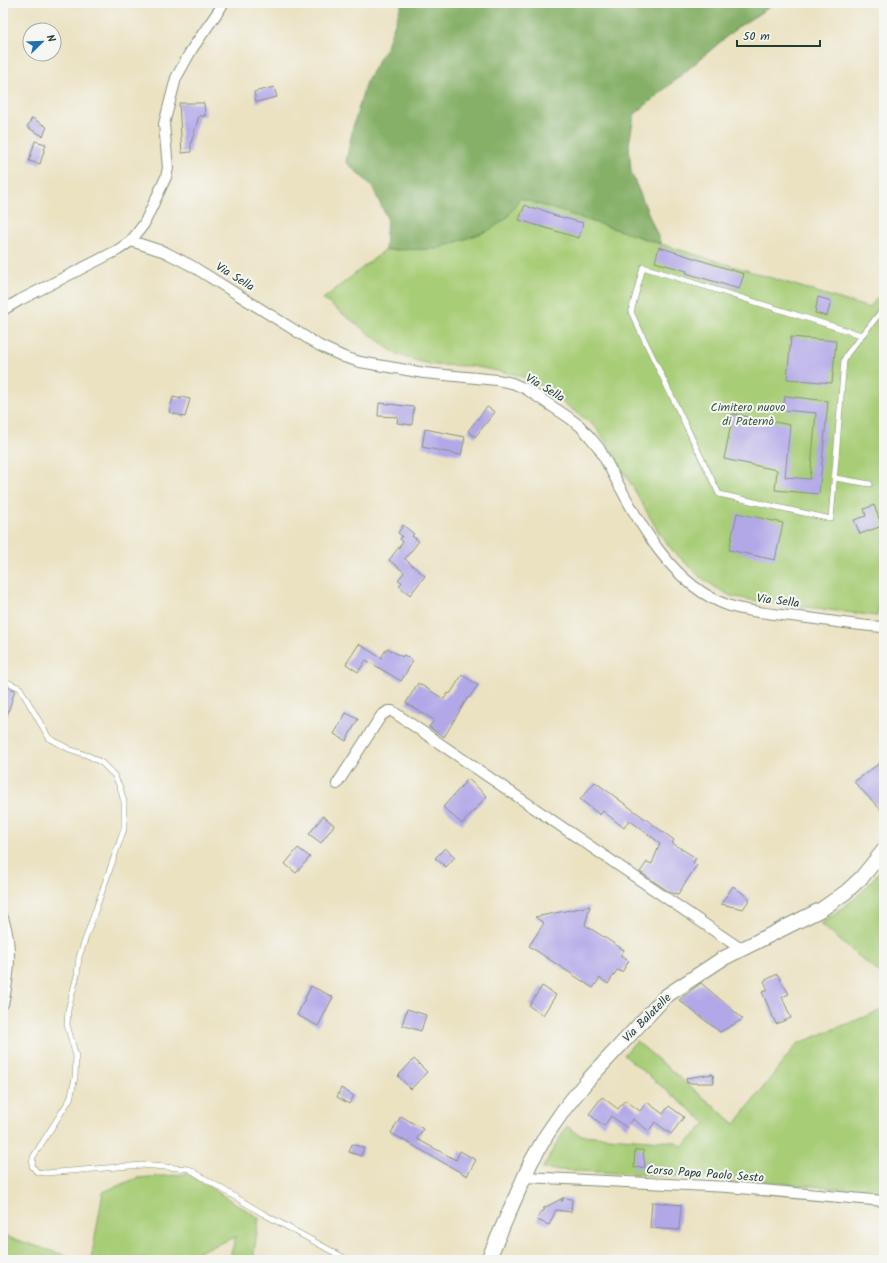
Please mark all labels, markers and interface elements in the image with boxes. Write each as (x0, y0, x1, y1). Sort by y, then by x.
north arrow (22, 22, 62, 62)
scale bar (737, 22, 820, 48)
text: 50 m (743, 27, 770, 46)
text: N (41, 32, 60, 45)
street label: Via Sella (212, 258, 259, 297)
street label: Via Sella (522, 369, 569, 407)
park label: Cimitero nuovo di Paternò (711, 398, 785, 431)
street label: Via Sella (756, 589, 801, 613)
street label: Via Balatelle (618, 989, 676, 1047)
street label: Corso Papa Paolo Sesto (645, 1160, 765, 1188)

